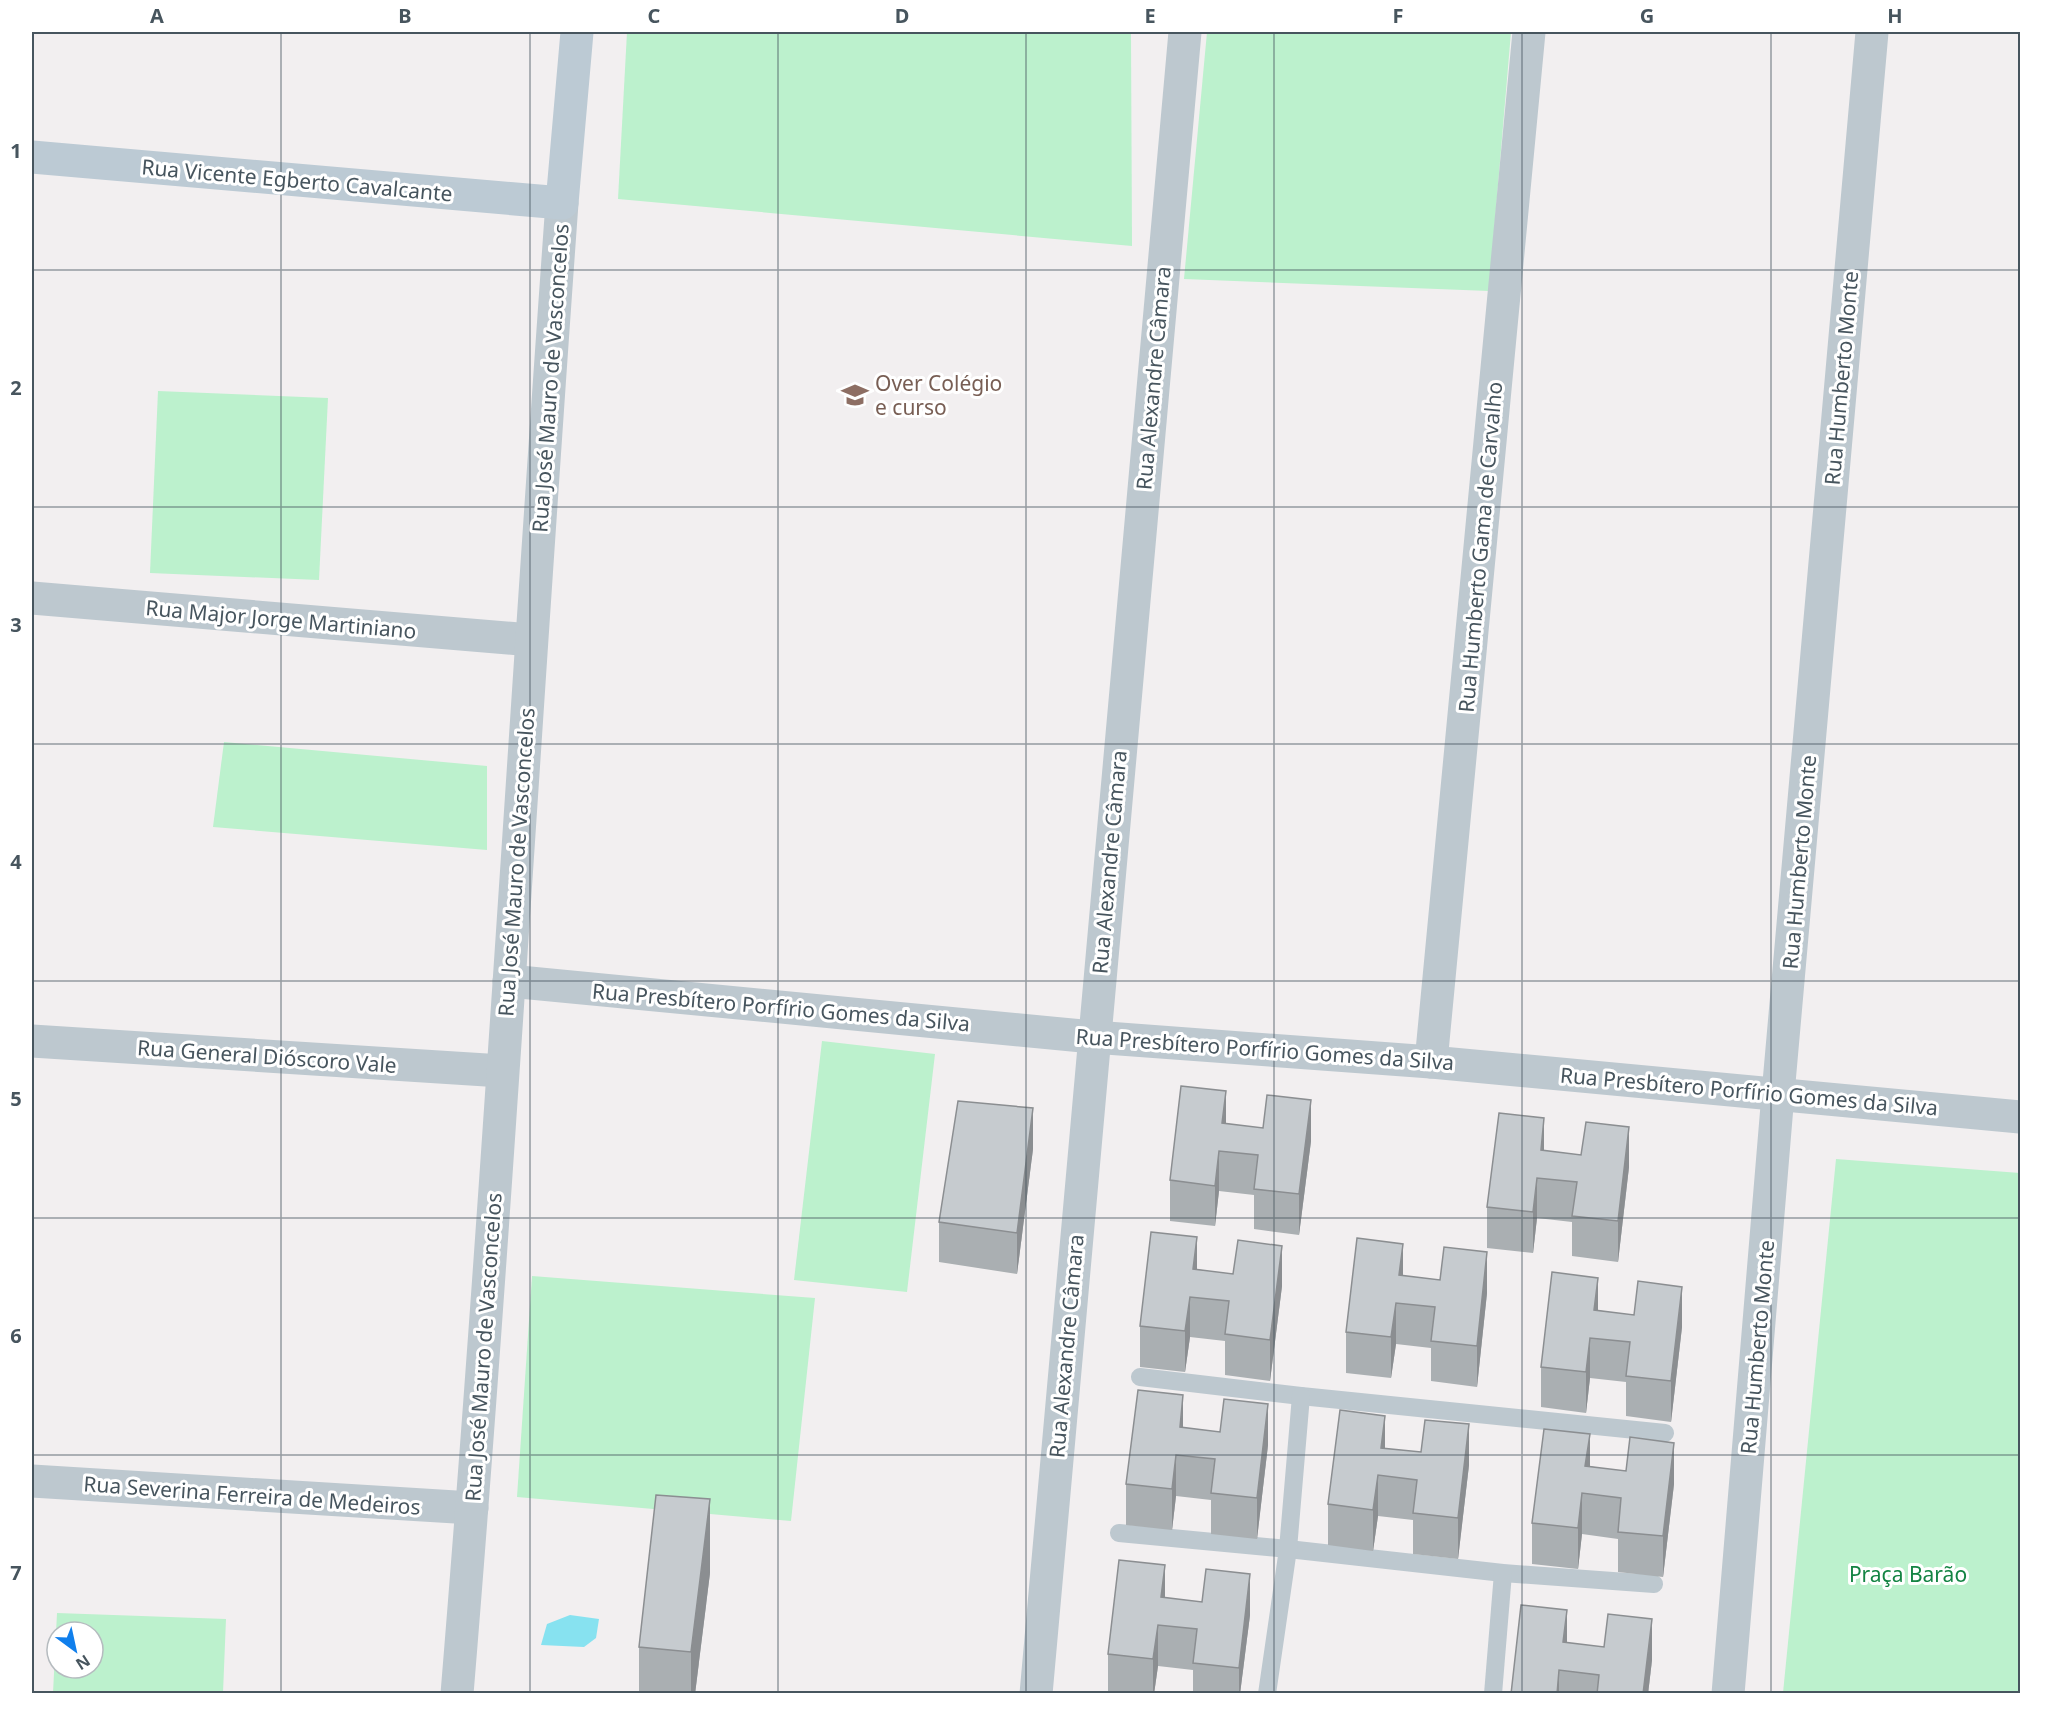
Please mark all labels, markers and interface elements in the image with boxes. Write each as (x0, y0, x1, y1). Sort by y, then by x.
text: A (150, 2, 164, 29)
text: B (398, 2, 412, 29)
text: C (648, 2, 661, 29)
text: D (895, 2, 909, 29)
text: E (1144, 2, 1156, 29)
text: F (1393, 2, 1403, 29)
text: G (1640, 2, 1654, 29)
text: H (1887, 2, 1903, 29)
text: 1 (10, 137, 22, 164)
street label: Rua Vicente Egberto Cavalcante (140, 152, 454, 208)
street label: Rua José Mauro de Vasconcelos (525, 223, 575, 533)
street label: Rua Alexandre Câmara (1129, 265, 1177, 491)
street label: Rua Humberto Monte (1818, 270, 1864, 486)
place label: Over Colégio e curso (875, 369, 1002, 421)
text: 2 (10, 374, 22, 401)
school or university icon: Over Colégio e curso (840, 380, 870, 410)
street label: Rua Humberto Gama de Carvalho (1452, 380, 1508, 714)
street label: Rua Major Jorge Martiniano (144, 593, 418, 645)
text: 3 (10, 611, 22, 638)
street label: Rua José Mauro de Vasconcelos (491, 707, 541, 1017)
street label: Rua Alexandre Câmara (1085, 749, 1133, 975)
street label: Rua Humberto Monte (1776, 754, 1822, 970)
text: 4 (10, 848, 22, 875)
street label: Rua Presbítero Porfírio Gomes da Silva (591, 977, 971, 1037)
street label: Rua Presbítero Porfírio Gomes da Silva (1075, 1022, 1455, 1076)
street label: Rua General Dióscoro Vale (136, 1033, 398, 1079)
street label: Rua Presbítero Porfírio Gomes da Silva (1559, 1061, 1939, 1121)
text: 5 (10, 1085, 22, 1112)
street label: Rua José Mauro de Vasconcelos (458, 1192, 508, 1502)
street label: Rua Alexandre Câmara (1042, 1233, 1090, 1459)
street label: Rua Humberto Monte (1734, 1239, 1780, 1455)
text: 6 (10, 1322, 22, 1349)
street label: Rua Severina Ferreira de Medeiros (83, 1469, 421, 1521)
text: 7 (10, 1559, 22, 1586)
park label: Praça Barão (1849, 1560, 1967, 1588)
north arrow (45, 1620, 105, 1680)
text: N (72, 1650, 95, 1675)

